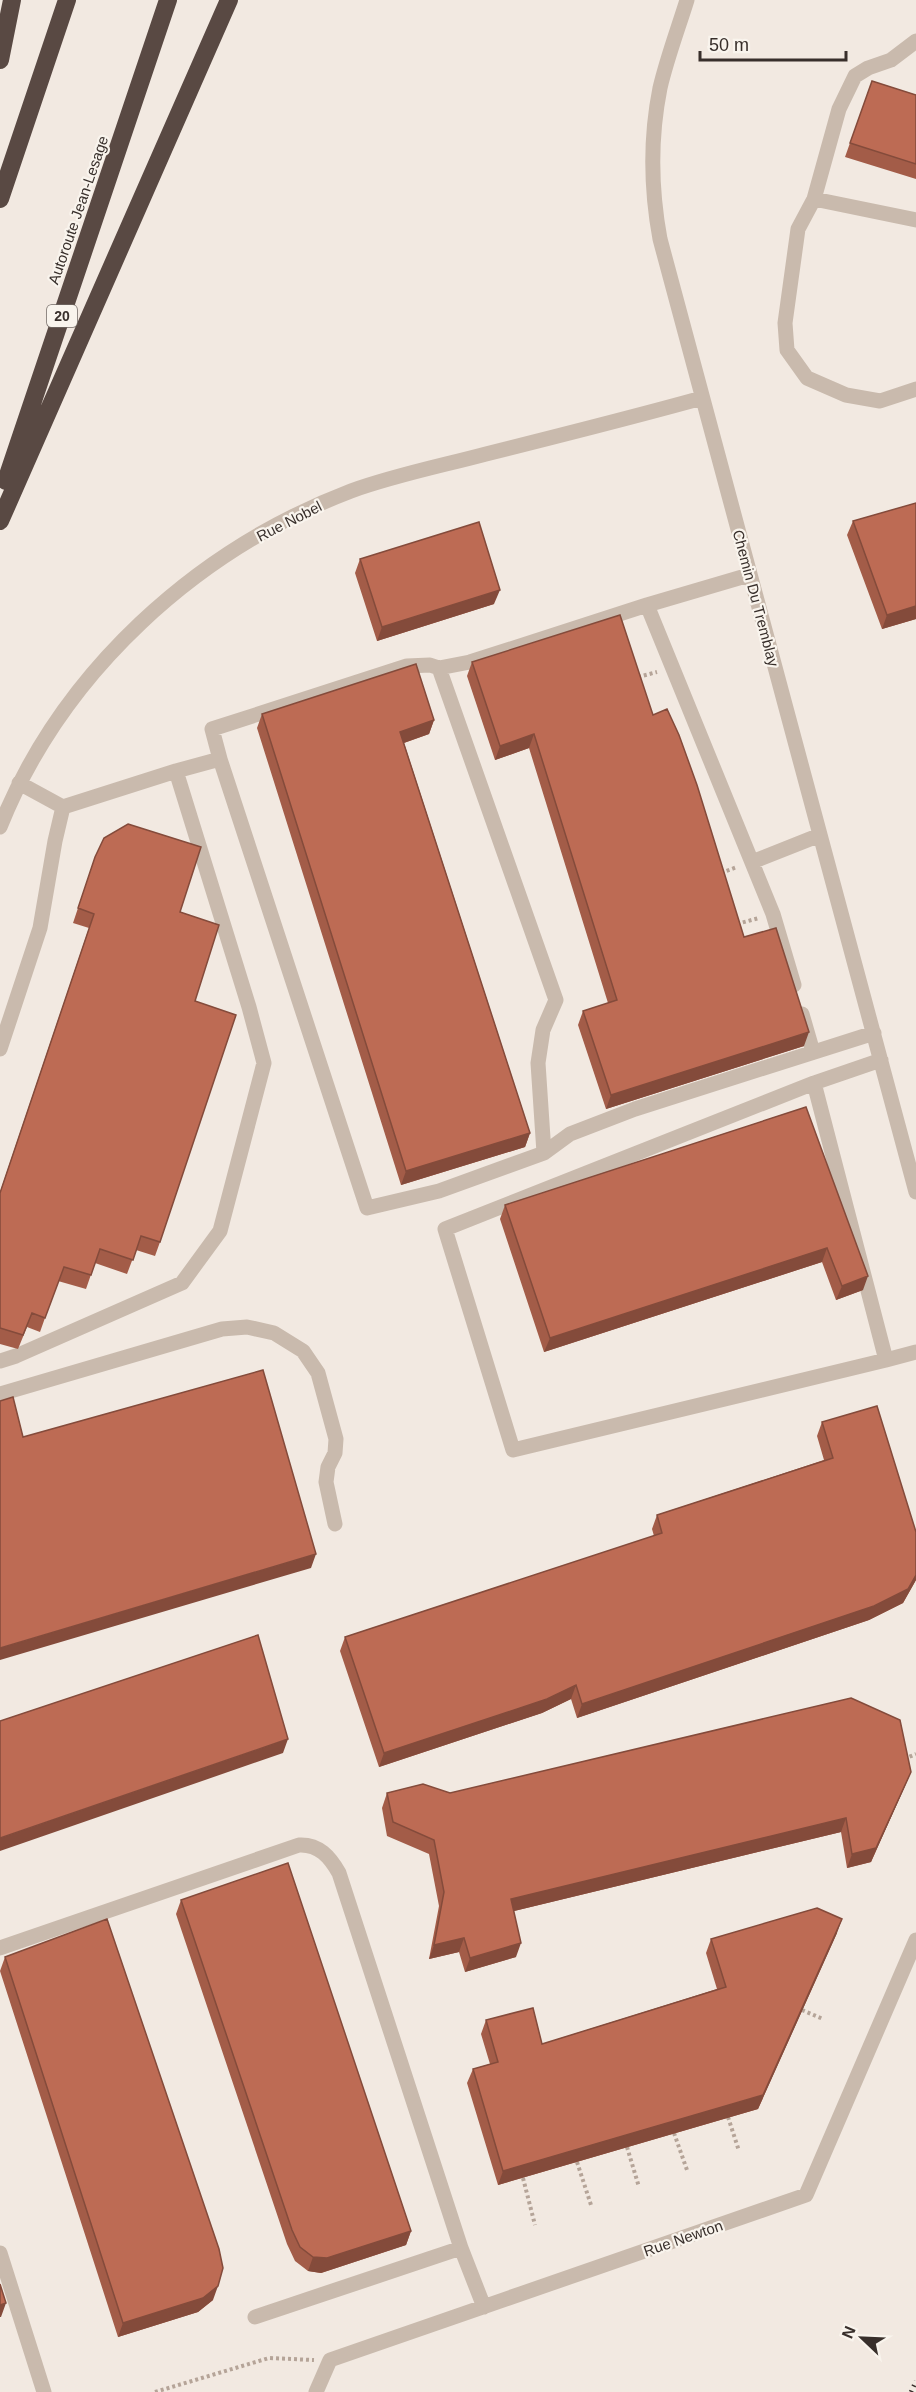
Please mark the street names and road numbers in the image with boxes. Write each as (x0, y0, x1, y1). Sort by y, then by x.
street label: Autoroute Jean-Lesage (45, 134, 111, 286)
road number: 20 (47, 305, 77, 327)
street label: Rue Nobel (254, 497, 324, 545)
street label: Chemin Du Tremblay (730, 528, 783, 669)
street label: Rue Newton (641, 2217, 725, 2259)

